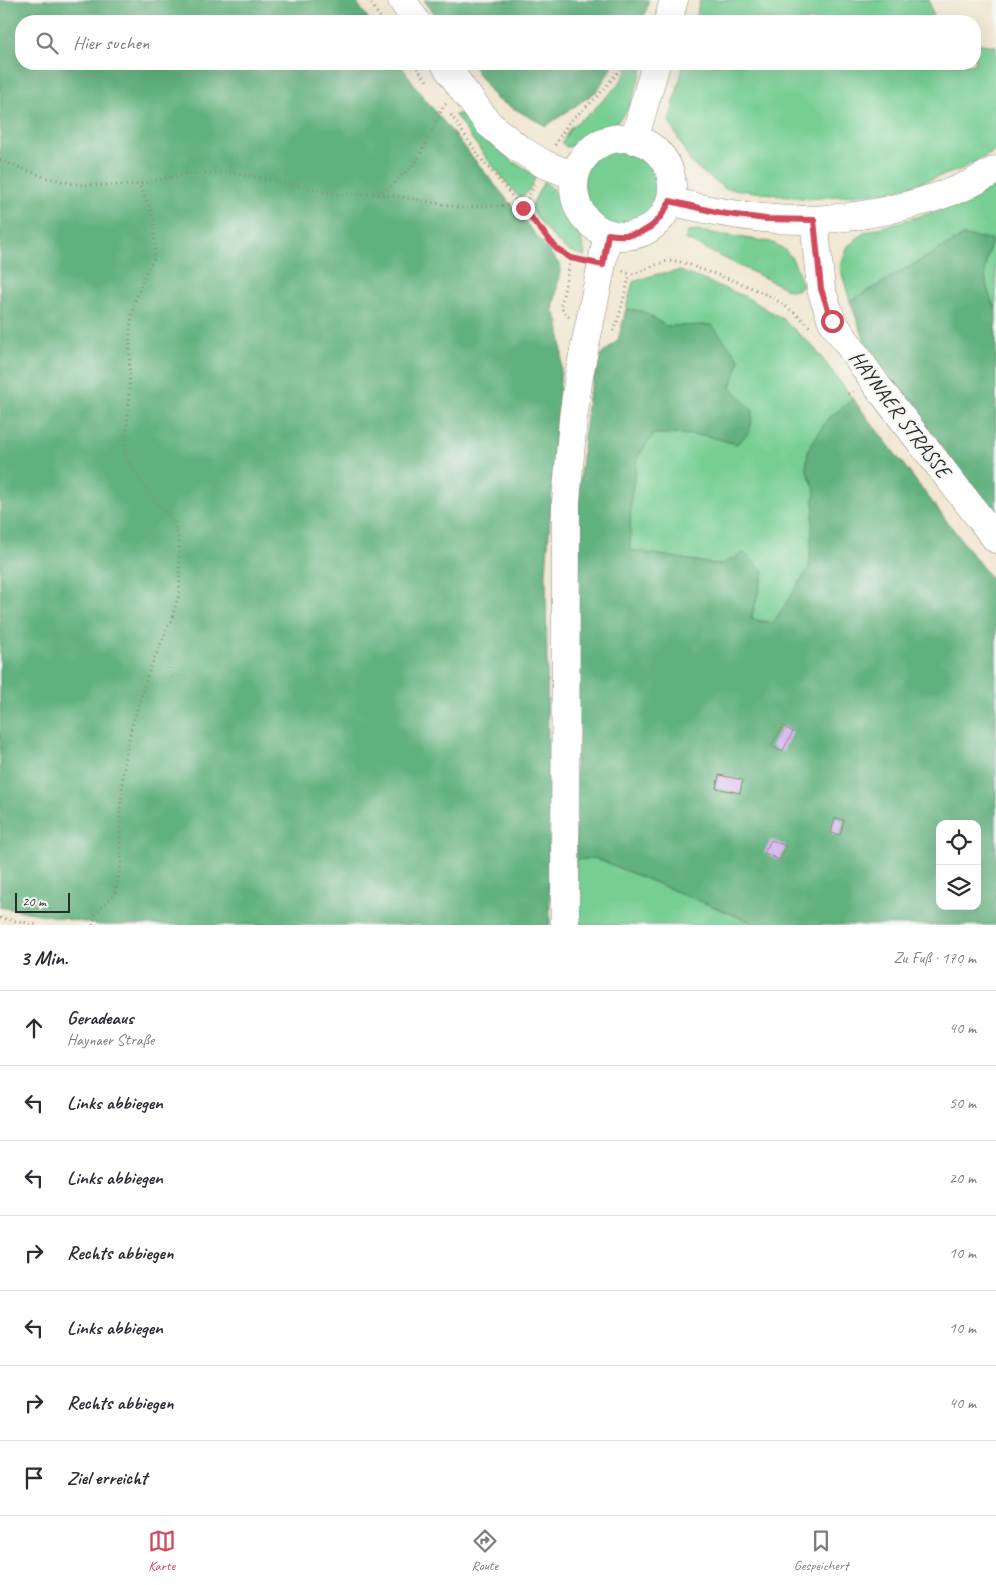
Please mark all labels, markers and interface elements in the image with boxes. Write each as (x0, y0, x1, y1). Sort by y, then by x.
search box (15, 15, 981, 70)
icon: search (33, 29, 61, 57)
text: Hier suchen (73, 31, 149, 55)
route end (512, 197, 535, 220)
route start (821, 310, 844, 333)
street label: HAYNAER STRASSE (844, 345, 958, 485)
map controls (936, 820, 981, 910)
button: locate (936, 820, 981, 865)
button: layers (936, 865, 981, 910)
scale bar (15, 890, 70, 913)
text: 20 m (22, 893, 46, 910)
text: 3 Min. (20, 945, 68, 971)
text: Zu Fuß · 170 m (893, 948, 976, 968)
text: Geradeaus (67, 1006, 134, 1030)
icon: ahead (20, 1014, 48, 1042)
text: 40 m (949, 1018, 976, 1038)
text: Haynaer Straße (67, 1030, 154, 1050)
icon: left (20, 1089, 48, 1117)
text: Links abbiegen (67, 1091, 163, 1115)
text: 50 m (949, 1093, 976, 1113)
icon: left (20, 1164, 48, 1192)
text: Links abbiegen (67, 1166, 163, 1190)
text: 20 m (949, 1168, 976, 1188)
icon: right (20, 1239, 48, 1267)
text: Rechts abbiegen (67, 1241, 173, 1265)
text: 10 m (949, 1243, 976, 1263)
icon: left (20, 1314, 48, 1342)
text: Links abbiegen (67, 1316, 163, 1340)
text: 10 m (949, 1318, 976, 1338)
icon: right (20, 1389, 48, 1417)
text: Rechts abbiegen (67, 1391, 173, 1415)
text: 40 m (949, 1393, 976, 1413)
icon: arrive (20, 1464, 48, 1492)
text: Ziel erreicht (67, 1466, 147, 1490)
tab: Karte (148, 1527, 176, 1574)
tab: Route (471, 1527, 499, 1574)
tab: Gespeichert (794, 1527, 848, 1574)

